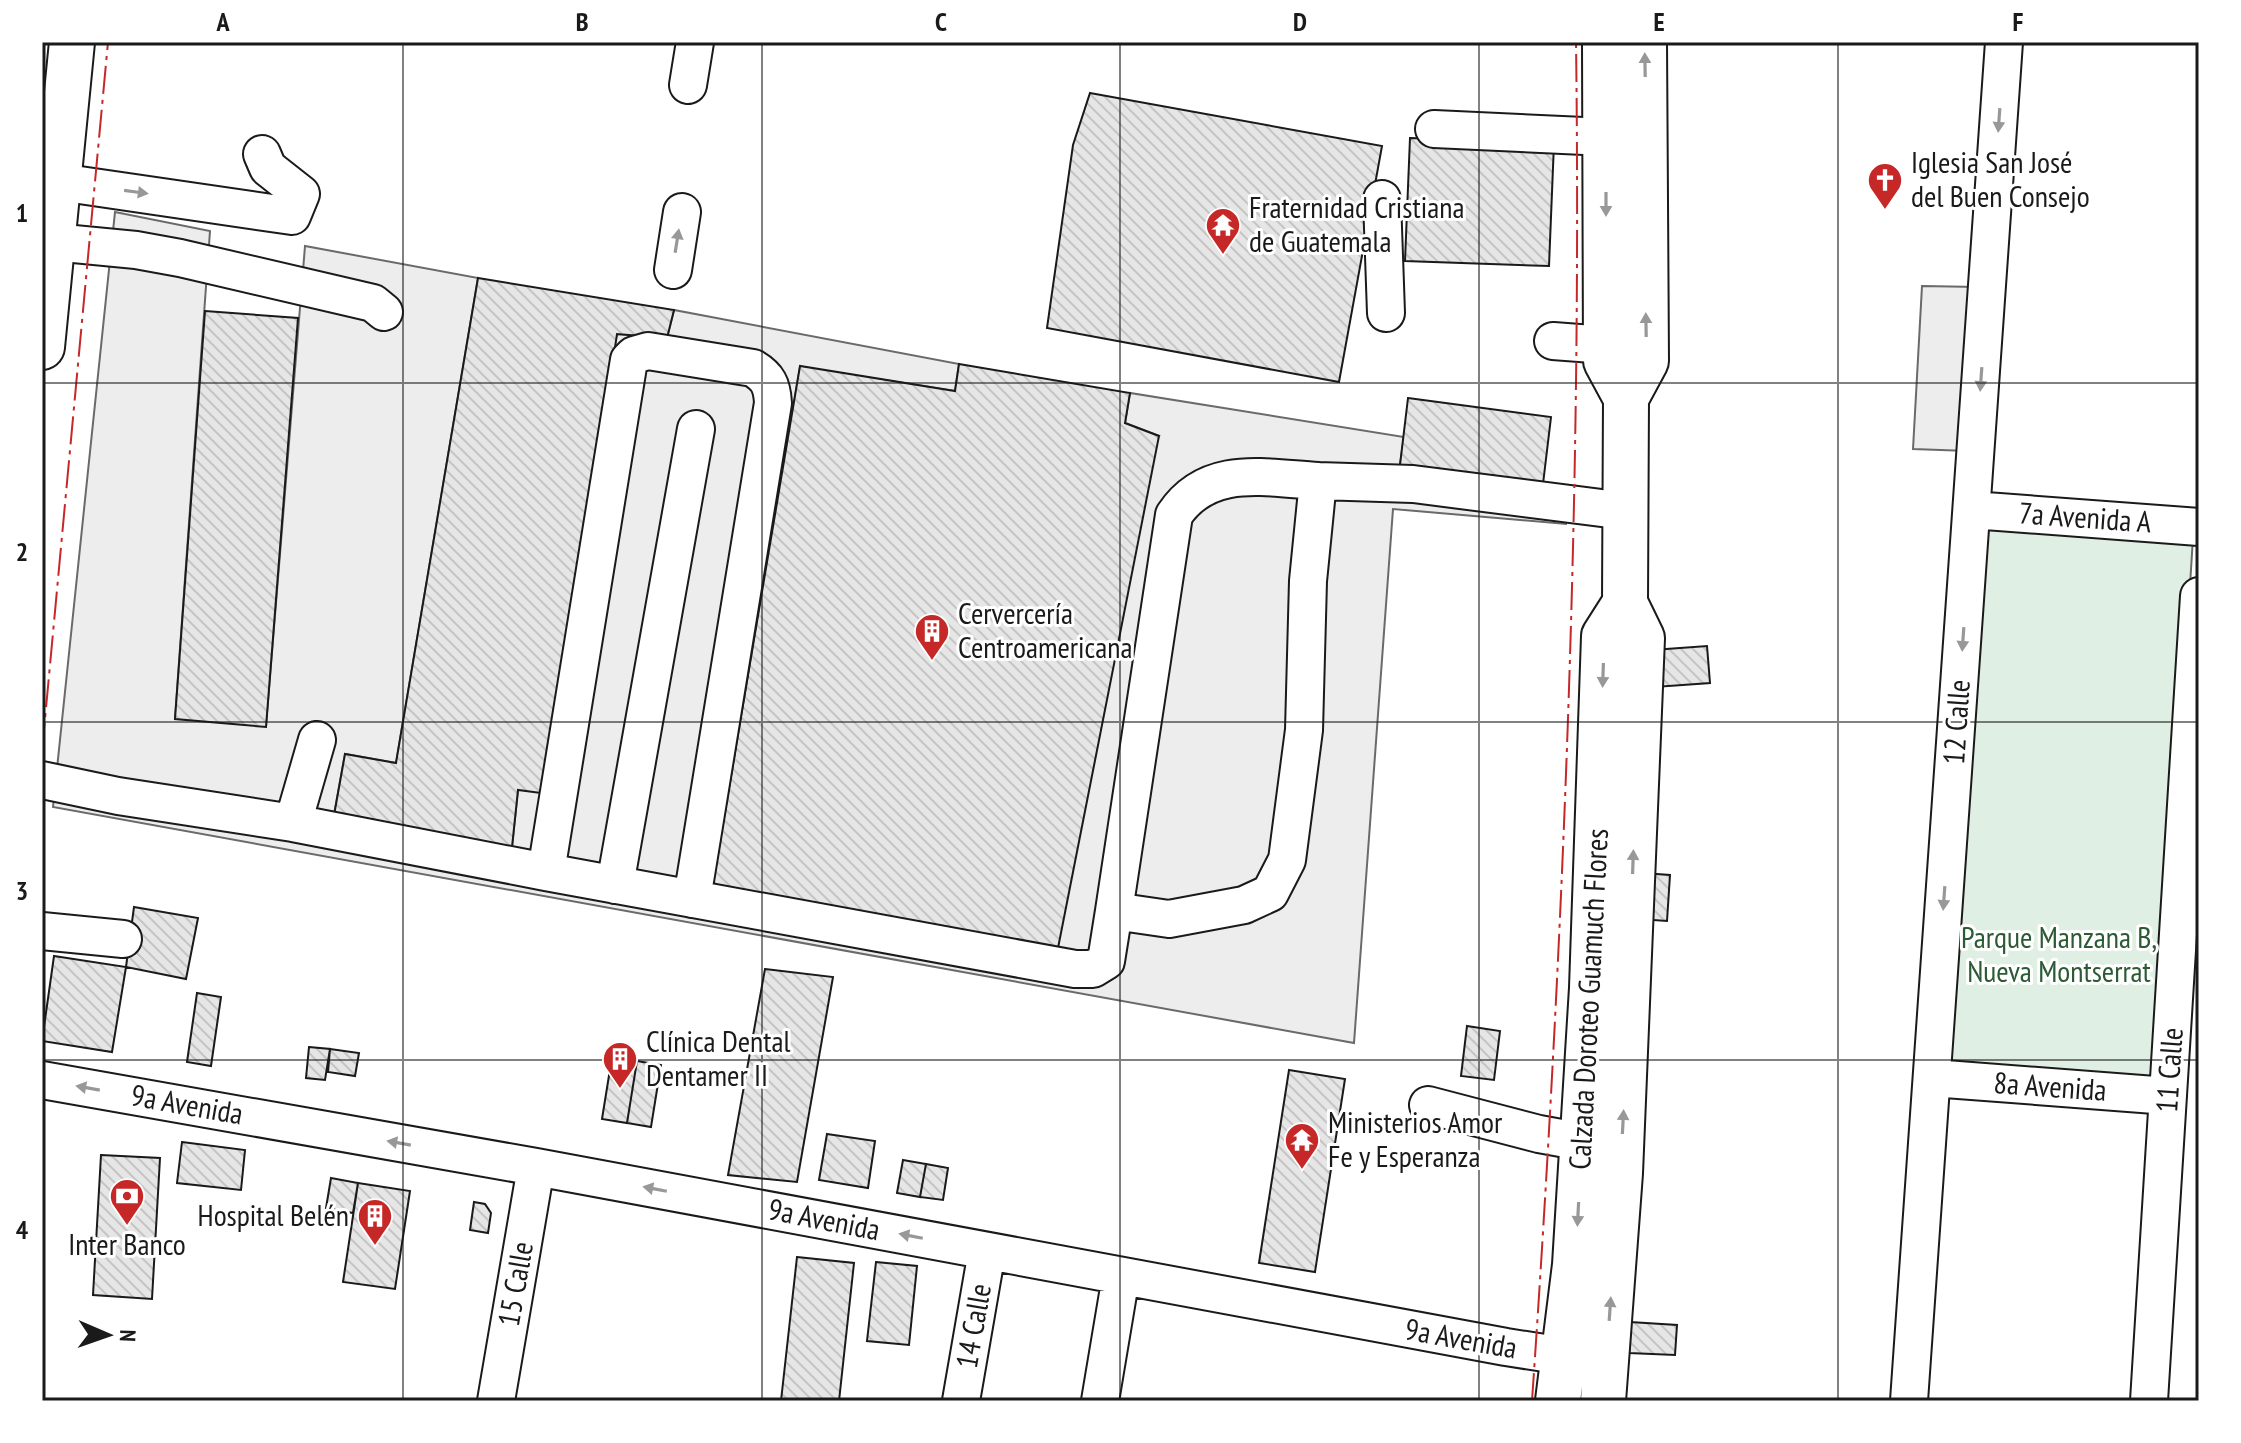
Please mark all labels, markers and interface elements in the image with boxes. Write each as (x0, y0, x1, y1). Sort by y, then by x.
text: A (215, 5, 230, 38)
text: B (576, 5, 589, 38)
text: C (935, 5, 947, 38)
text: D (1293, 5, 1307, 38)
text: E (1653, 5, 1665, 38)
text: F (2013, 5, 2024, 38)
one-way arrow (1639, 52, 1651, 77)
one-way arrow (1992, 108, 2005, 133)
place label: Iglesia San José del Buen Consejo (1911, 142, 2090, 215)
church icon: Iglesia San José del Buen Consejo (1866, 161, 1904, 211)
one-way arrow (124, 186, 149, 199)
place label: Fraternidad Cristiana de Guatemala (1249, 187, 1464, 260)
one-way arrow (1600, 192, 1612, 217)
text: 1 (16, 196, 28, 229)
temple icon: Fraternidad Cristiana de Guatemala (1204, 206, 1242, 256)
one-way arrow (672, 228, 684, 253)
one-way arrow (1639, 312, 1652, 337)
one-way arrow (1974, 367, 1987, 392)
street label: 7a Avenida A (2018, 492, 2153, 541)
text: 2 (16, 535, 28, 568)
place label: Cervercería Centroamericana (958, 593, 1132, 666)
building icon: Cervercería Centroamericana (913, 612, 951, 662)
one-way arrow (1956, 627, 1969, 652)
one-way arrow (1597, 663, 1609, 688)
street label: 12 Calle (1933, 678, 1978, 766)
street label: Calzada Doroteo Guamuch Flores (1559, 827, 1616, 1170)
one-way arrow (1627, 849, 1639, 874)
text: 3 (16, 874, 28, 907)
one-way arrow (1937, 886, 1950, 911)
park label: Parque Manzana B, Nueva Montserrat (1961, 917, 2157, 990)
place label: Clínica Dental Dentamer II (646, 1021, 791, 1094)
street label: 11 Calle (2146, 1026, 2191, 1114)
building icon: Clínica Dental Dentamer II (601, 1040, 639, 1090)
street label: 8a Avenida (1992, 1062, 2108, 1109)
street label: 9a Avenida (128, 1075, 246, 1133)
one-way arrow (75, 1081, 100, 1093)
place label: Ministerios Amor Fe y Esperanza (1328, 1102, 1503, 1175)
one-way arrow (1616, 1109, 1629, 1134)
temple icon: Ministerios Amor Fe y Esperanza (1283, 1121, 1321, 1171)
one-way arrow (386, 1136, 411, 1148)
bank icon: Inter Banco (108, 1177, 146, 1227)
one-way arrow (642, 1182, 667, 1194)
street label: 9a Avenida (765, 1189, 883, 1248)
place label: Hospital Belén (198, 1195, 349, 1234)
building icon: Hospital Belén (356, 1197, 394, 1247)
one-way arrow (1571, 1202, 1584, 1227)
text: 4 (16, 1213, 29, 1246)
place label: Inter Banco (68, 1224, 186, 1263)
one-way arrow (898, 1230, 923, 1242)
street label: 15 Calle (488, 1238, 541, 1329)
street label: 14 Calle (946, 1280, 999, 1371)
north arrow (68, 1295, 148, 1375)
one-way arrow (1604, 1296, 1617, 1321)
street label: 9a Avenida (1402, 1309, 1520, 1367)
text: N (114, 1329, 142, 1342)

